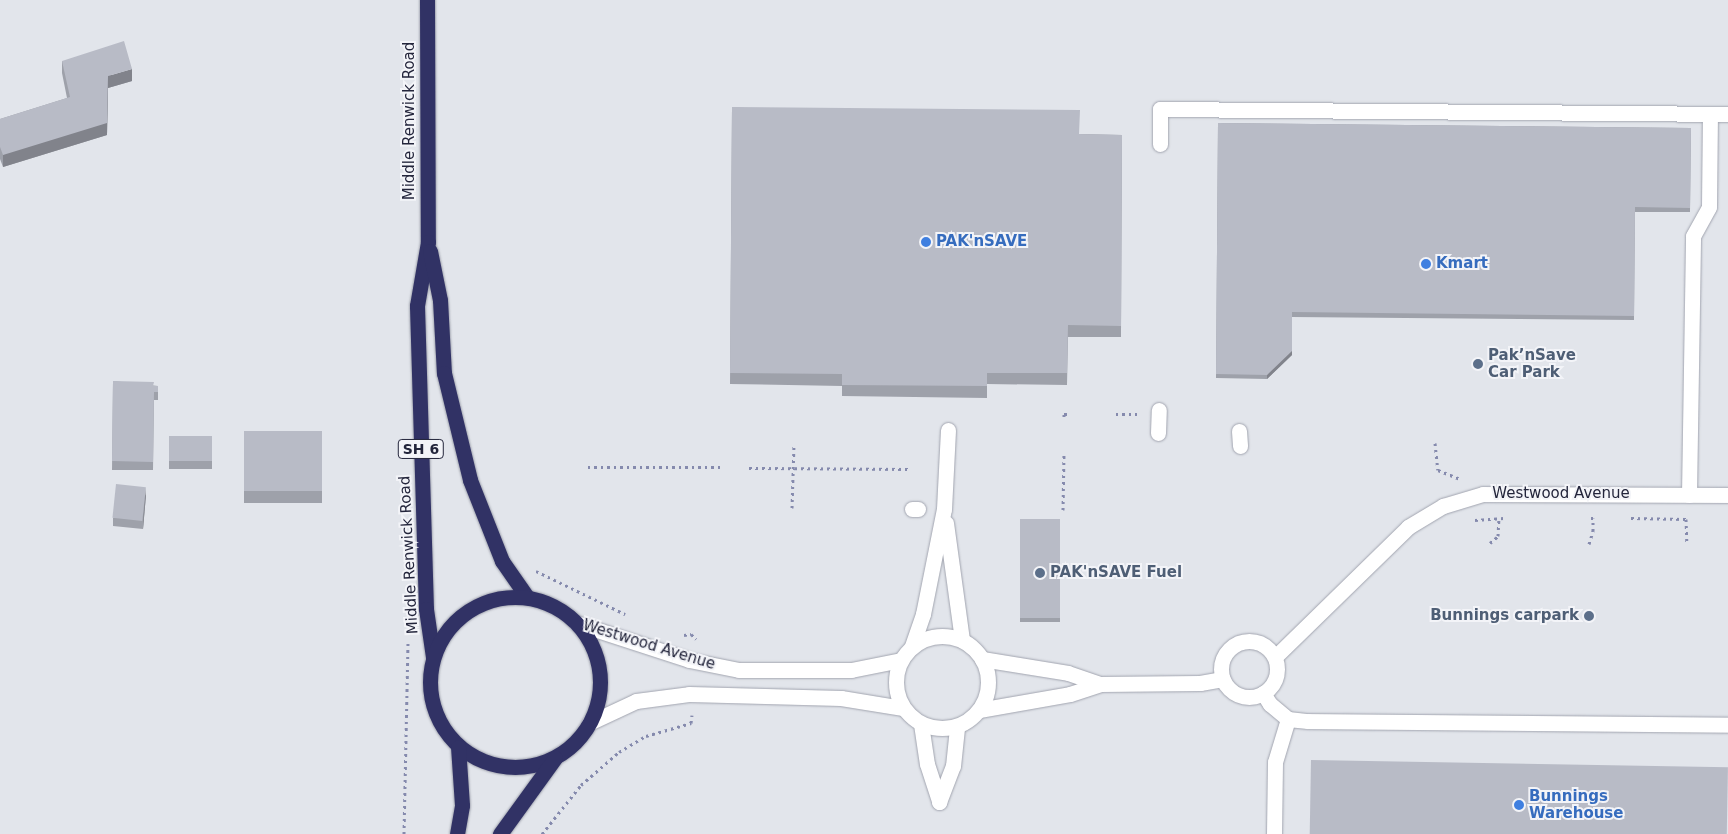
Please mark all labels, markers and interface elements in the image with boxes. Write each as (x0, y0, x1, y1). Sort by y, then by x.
street label: Middle Renwick Road (401, 42, 419, 200)
place label: PAK'nSAVE (936, 233, 1027, 251)
marker: PAK'nSAVE (920, 236, 932, 248)
place label: Kmart (1436, 255, 1488, 273)
marker: Kmart (1420, 258, 1432, 270)
place label: Pak’nSave Car Park (1488, 346, 1576, 381)
marker: Pak’nSave Car Park (1472, 358, 1484, 370)
road number: SH 6 (397, 438, 445, 460)
street label: Middle Renwick Road (396, 475, 422, 635)
street label: Westwood Avenue (1492, 485, 1630, 503)
place label: PAK'nSAVE Fuel (1050, 564, 1182, 582)
marker: PAK'nSAVE Fuel (1034, 567, 1046, 579)
place label: Bunnings carpark (1430, 607, 1579, 625)
marker: Bunnings carpark (1583, 610, 1595, 622)
street label: Westwood Avenue (581, 616, 717, 674)
place label: Bunnings Warehouse (1529, 787, 1623, 822)
marker: Bunnings Warehouse (1513, 799, 1525, 811)

